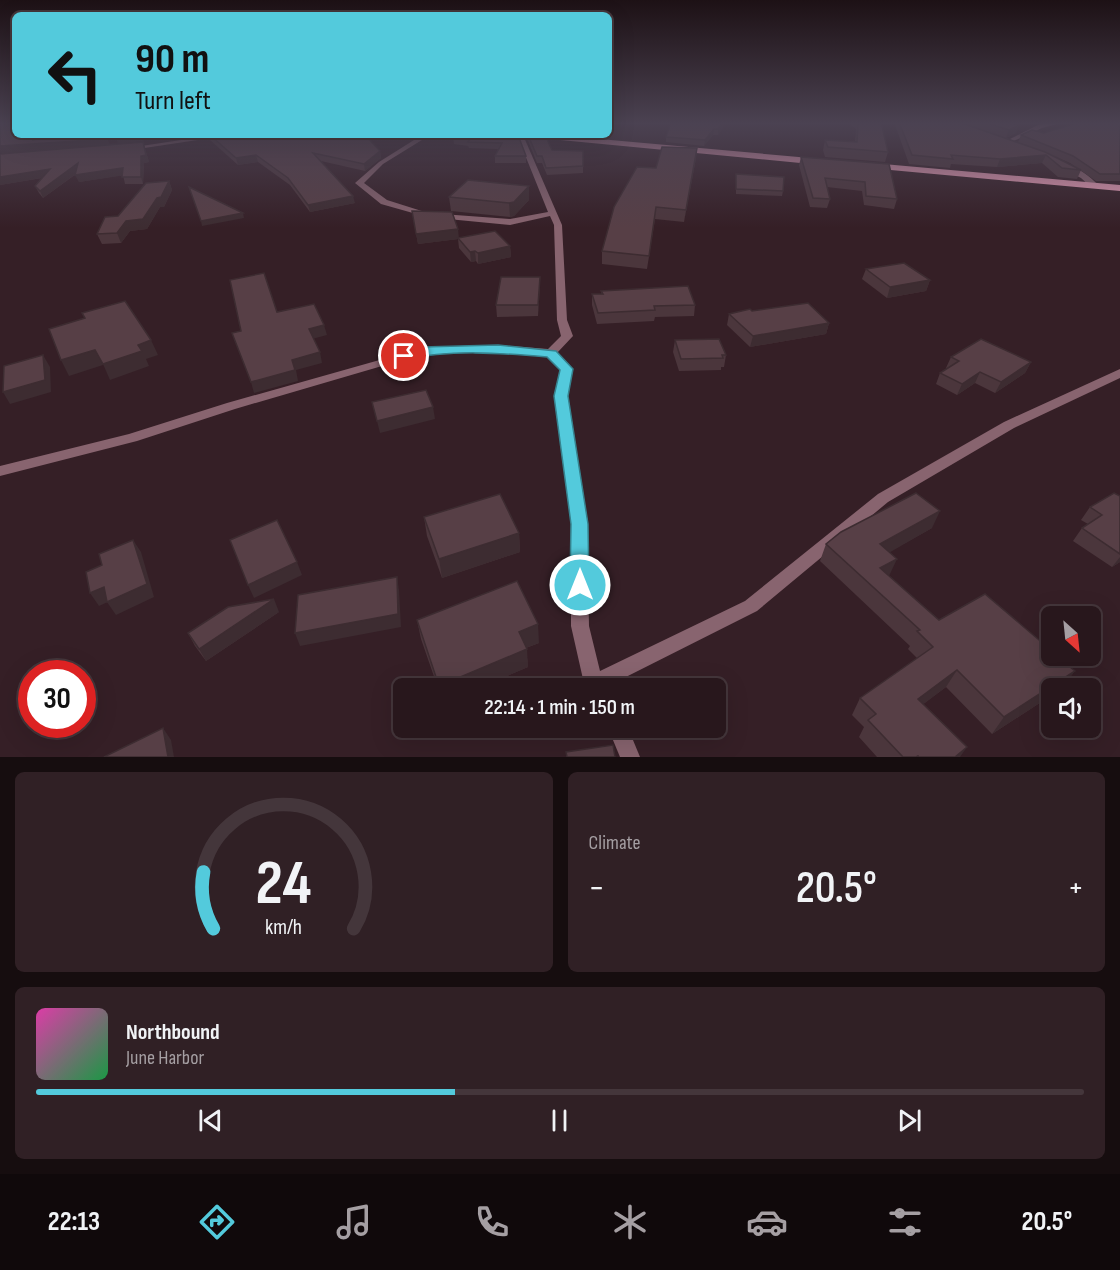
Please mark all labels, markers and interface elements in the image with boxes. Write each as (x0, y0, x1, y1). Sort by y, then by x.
text: 90 m (135, 34, 209, 85)
icon: left (36, 36, 114, 114)
text: Turn left (135, 85, 211, 117)
pin (378, 330, 429, 381)
icon: arrive (387, 339, 420, 372)
position arrow (548, 553, 612, 617)
north arrow (1041, 606, 1101, 666)
map controls (1041, 606, 1101, 738)
speed limit sign: 30 (18, 660, 96, 738)
button: sound (1041, 678, 1101, 738)
text: 22:14 · 1 min · 150 m (484, 694, 635, 721)
text: Climate (589, 831, 641, 855)
text: 24 (256, 847, 312, 922)
text: 20.5° (796, 861, 877, 916)
text: − (589, 868, 605, 908)
text: + (1068, 868, 1084, 908)
text: km/h (265, 915, 302, 940)
text: Northbound (126, 1019, 220, 1046)
text: June Harbor (126, 1046, 204, 1070)
icon: previous (194, 1104, 227, 1137)
icon: pause (543, 1104, 576, 1137)
icon: next (893, 1104, 926, 1137)
icon: directions (196, 1201, 238, 1243)
icon: music (333, 1201, 375, 1243)
icon: phone (471, 1201, 513, 1243)
icon: climate (609, 1201, 651, 1243)
icon: car (746, 1201, 788, 1243)
icon: filters (884, 1201, 926, 1243)
text: 22:13 (48, 1206, 100, 1238)
text: 20.5° (1022, 1206, 1072, 1238)

